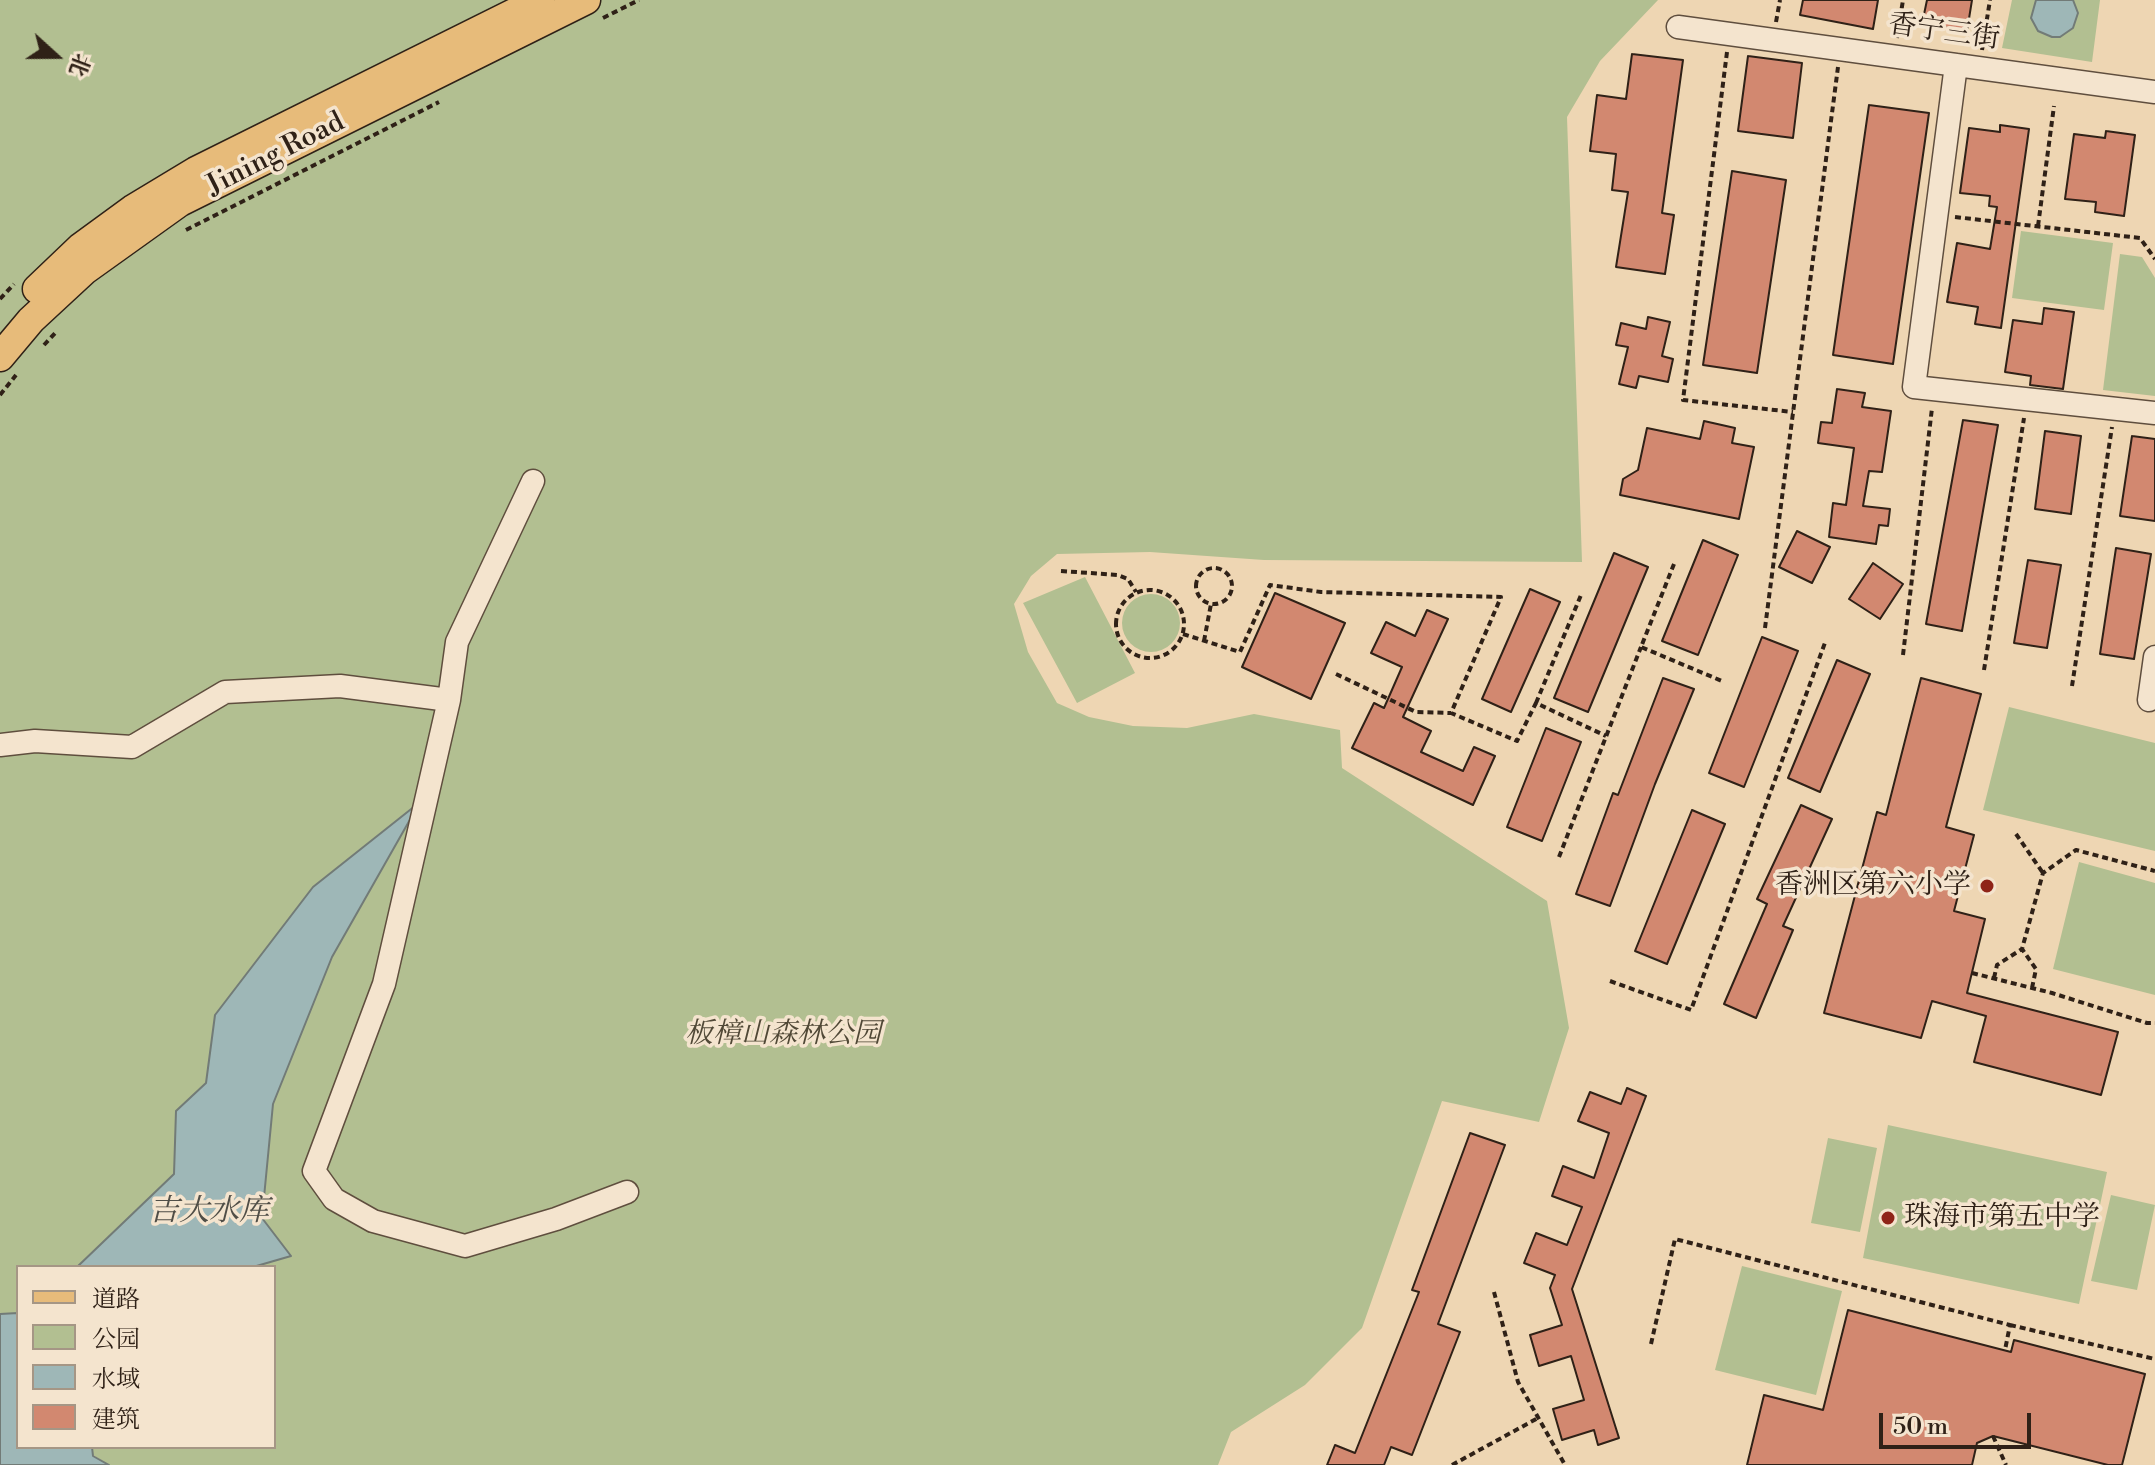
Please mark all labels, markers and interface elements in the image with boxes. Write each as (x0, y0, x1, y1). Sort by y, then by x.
street label: 香宁三街 (1886, 9, 2002, 57)
north arrow (16, 16, 96, 96)
text: 北 (62, 50, 95, 80)
street label: Jining Road (202, 106, 350, 204)
place label: 香洲区第六小学 (1775, 869, 1971, 903)
marker: 香洲区第六小学 (1978, 877, 1996, 895)
park label: 板樟山森林公园 (685, 1018, 881, 1052)
water label: 吉大水库 (149, 1195, 269, 1231)
place label: 珠海市第五中学 (1904, 1201, 2100, 1235)
marker: 珠海市第五中学 (1879, 1209, 1897, 1227)
legend (16, 1265, 276, 1449)
text: 道路 (92, 1285, 140, 1315)
text: 公园 (92, 1325, 140, 1355)
text: 水域 (92, 1365, 140, 1395)
scale bar (1883, 1397, 2035, 1447)
text: 建筑 (92, 1405, 140, 1435)
text: 50 m (1893, 1412, 1948, 1442)

